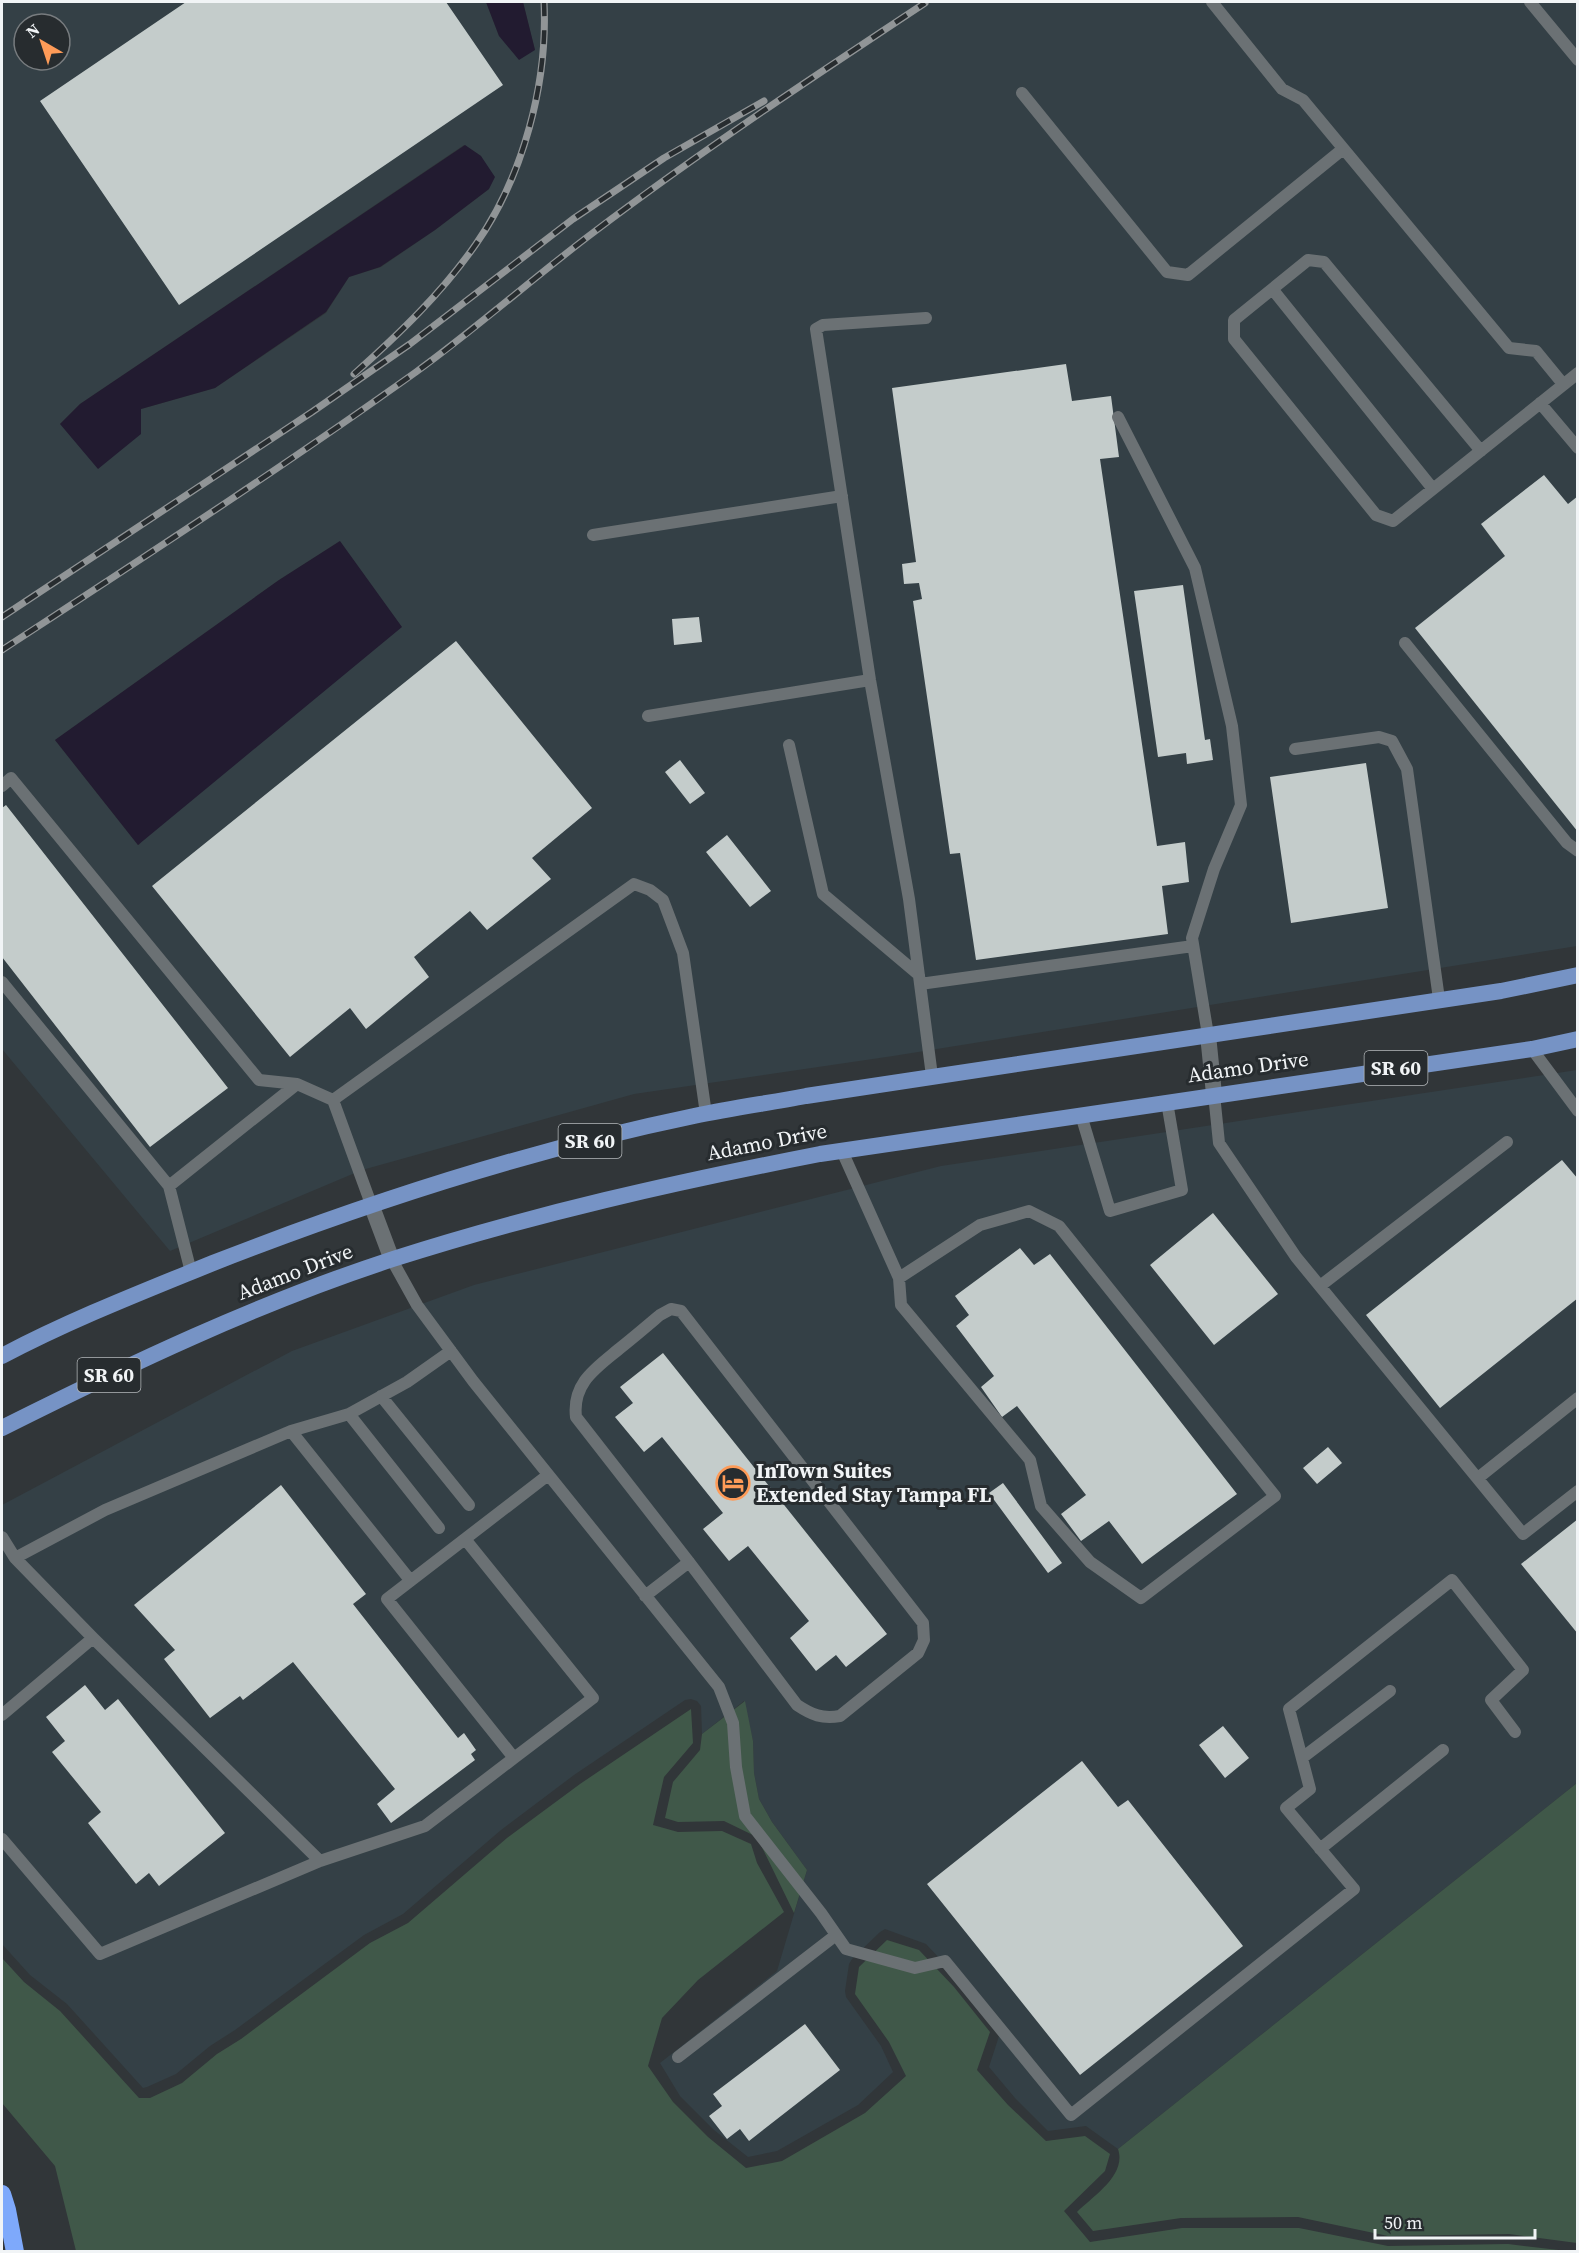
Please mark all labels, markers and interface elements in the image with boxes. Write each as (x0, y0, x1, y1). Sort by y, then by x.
north arrow (12, 12, 72, 72)
text: N (21, 18, 44, 43)
street label: Adamo Drive (1186, 1044, 1310, 1089)
road number: SR 60 (1364, 1051, 1428, 1085)
street label: Adamo Drive (704, 1116, 829, 1167)
road number: SR 60 (558, 1124, 622, 1158)
street label: Adamo Drive (233, 1236, 357, 1307)
road number: SR 60 (78, 1358, 140, 1392)
place label: InTown Suites Extended Stay Tampa FL (756, 1456, 991, 1509)
hotel icon: InTown Suites Extended Stay Tampa FL (715, 1465, 751, 1501)
scale bar (1375, 2202, 1536, 2240)
text: 50 m (1384, 2210, 1422, 2235)

